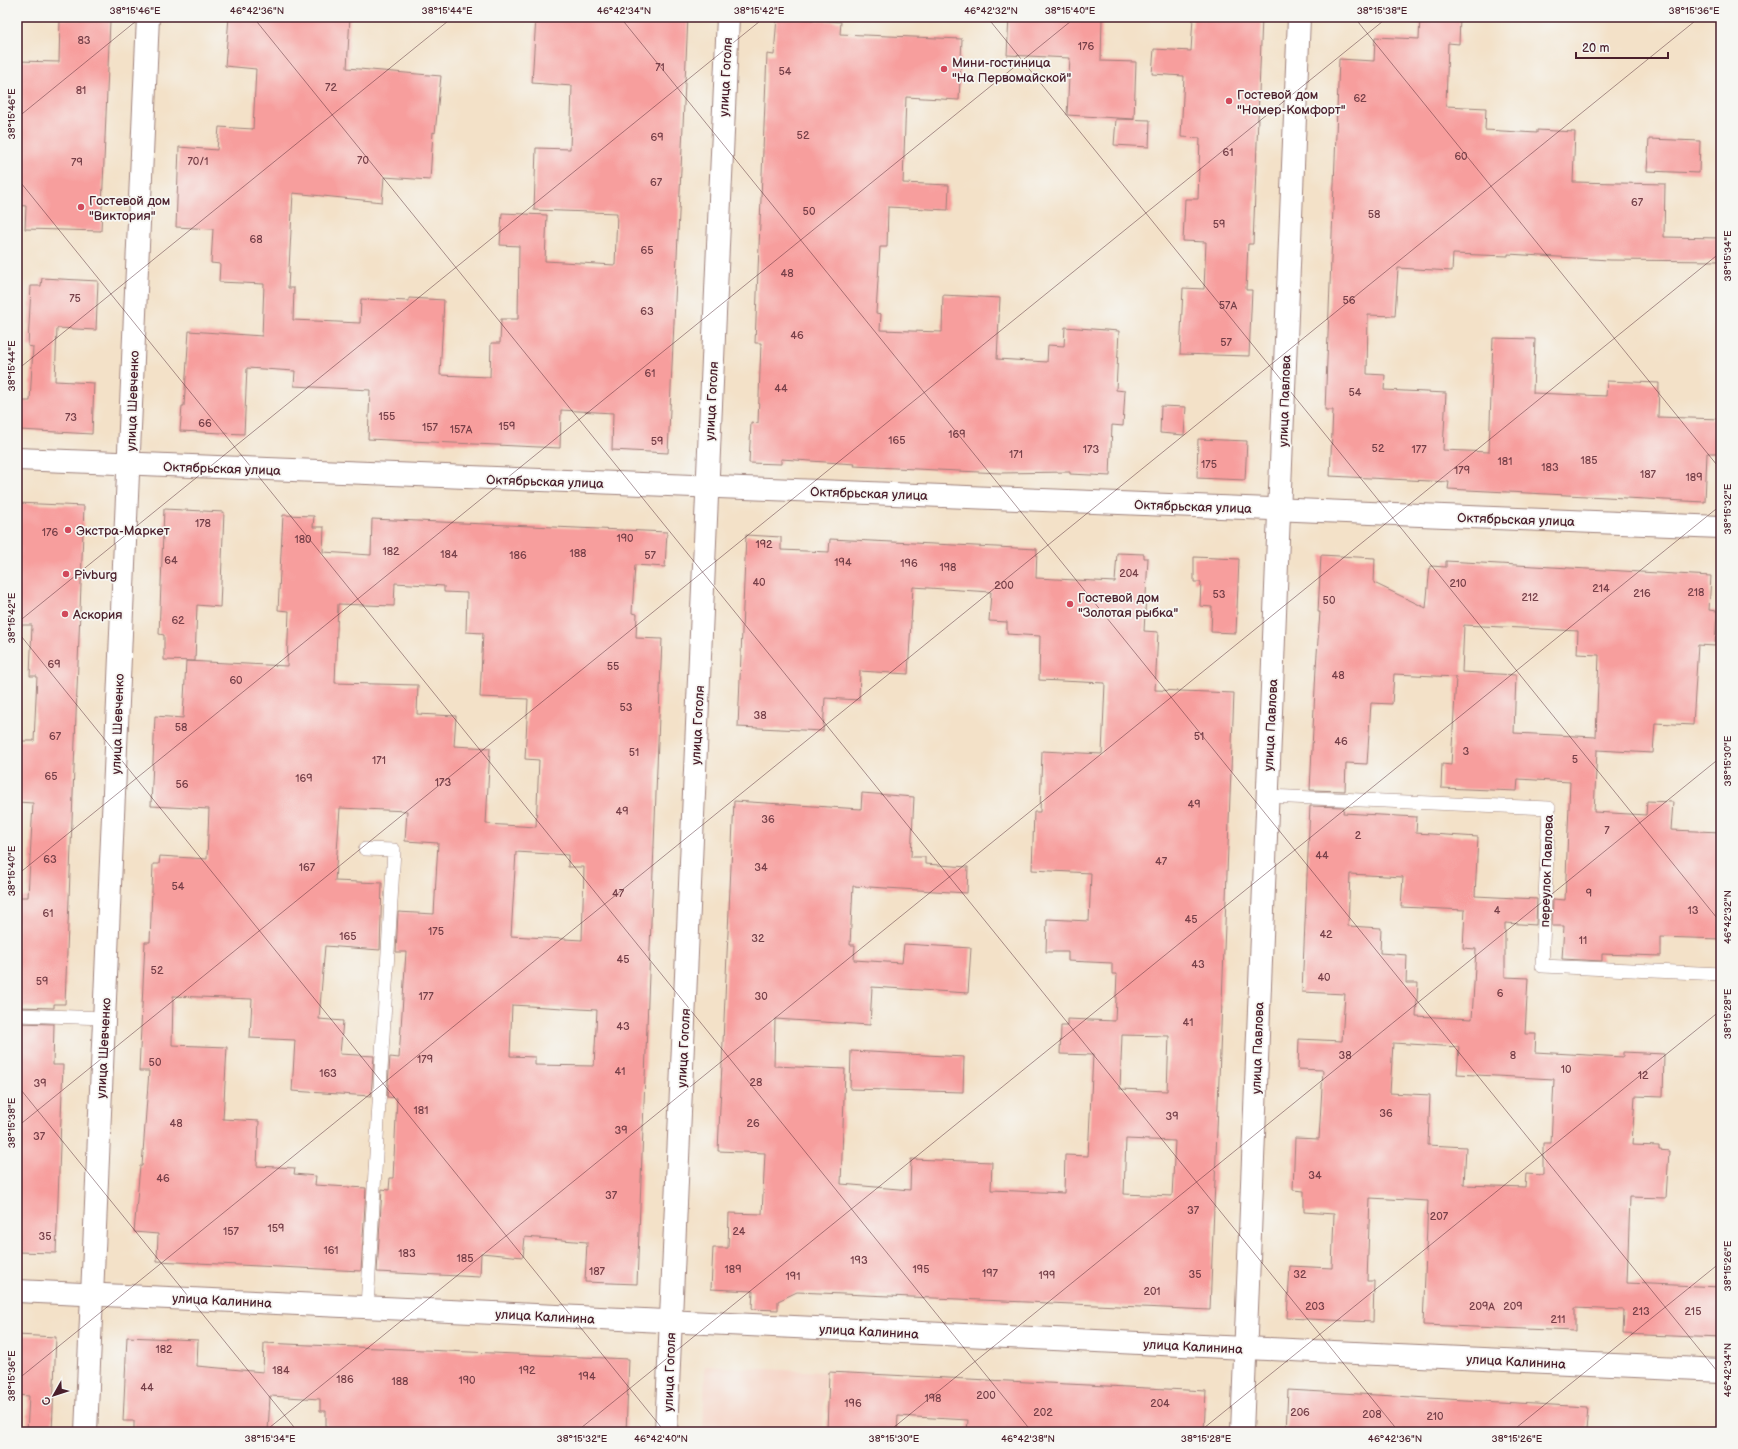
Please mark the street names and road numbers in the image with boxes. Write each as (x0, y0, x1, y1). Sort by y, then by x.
street label: улица Гоголя (716, 37, 736, 117)
street label: улица Шевченко (123, 350, 143, 452)
street label: улица Павлова (1275, 354, 1295, 447)
street label: улица Гоголя (702, 361, 722, 441)
street label: Октябрьская улица (163, 459, 281, 479)
street label: Октябрьская улица (486, 472, 604, 492)
street label: Октябрьская улица (810, 484, 928, 504)
street label: Октябрьская улица (1134, 497, 1252, 517)
street label: Октябрьская улица (1457, 510, 1575, 530)
street label: улица Шевченко (108, 673, 128, 775)
street label: улица Павлова (1261, 678, 1281, 772)
street label: улица Гоголя (688, 685, 708, 765)
street label: переулок Павлова (1537, 814, 1557, 928)
street label: улица Шевченко (93, 997, 115, 1099)
street label: улица Павлова (1248, 1001, 1268, 1094)
street label: улица Гоголя (674, 1008, 694, 1088)
street label: улица Калинина (172, 1290, 273, 1312)
street label: улица Калинина (495, 1306, 596, 1328)
street label: улица Калинина (819, 1321, 920, 1343)
street label: улица Гоголя (661, 1332, 679, 1412)
street label: улица Калинина (1143, 1336, 1244, 1358)
street label: улица Калинина (1466, 1351, 1567, 1373)

